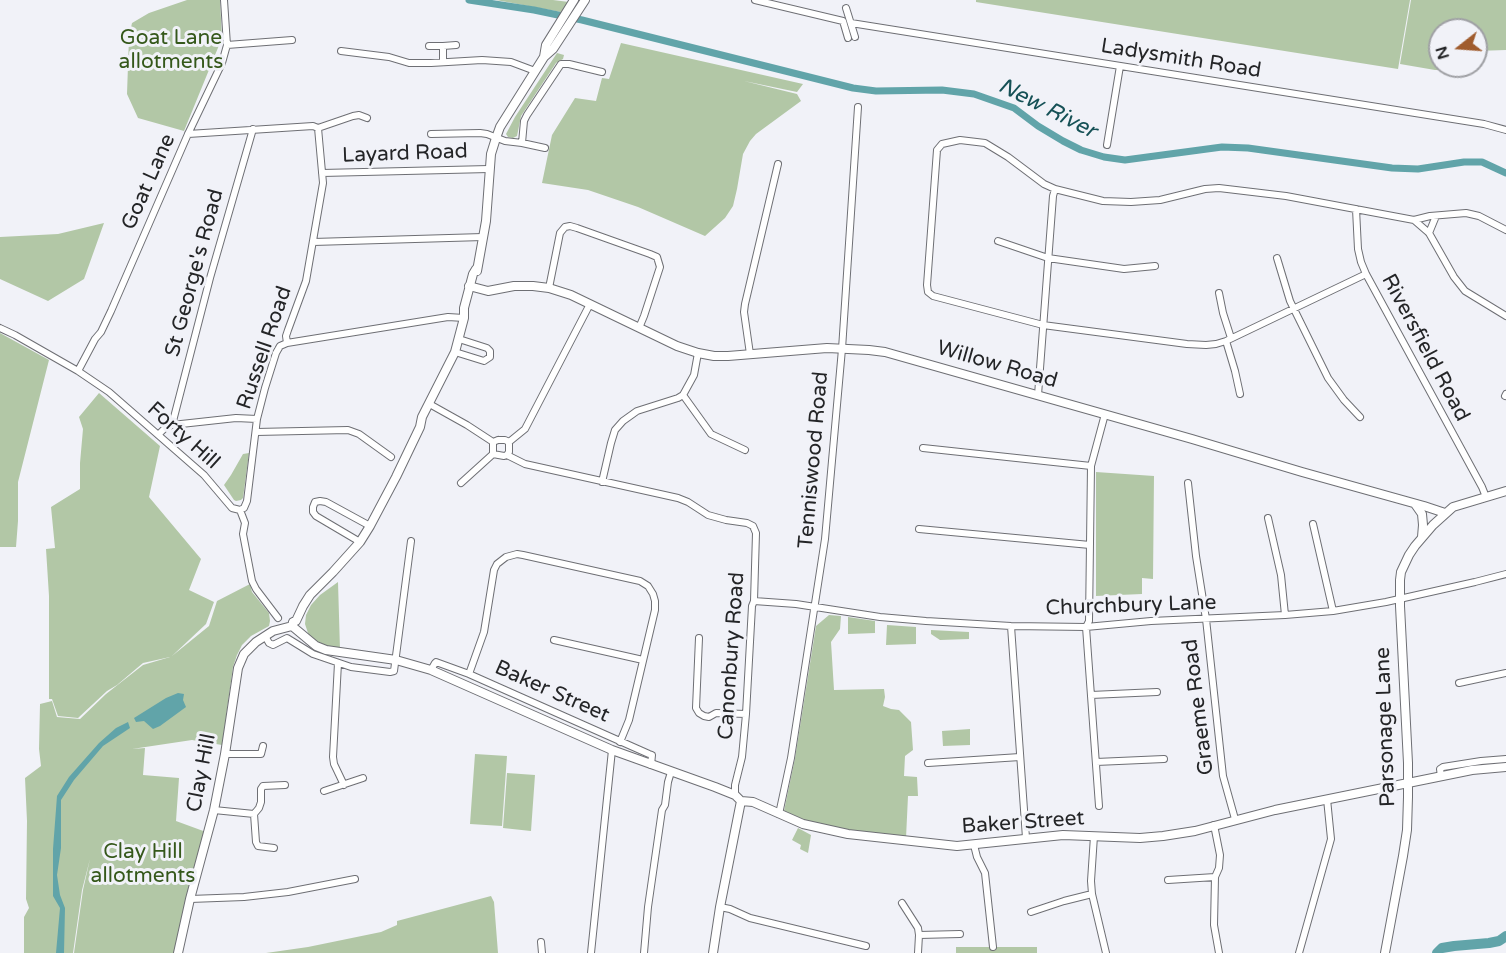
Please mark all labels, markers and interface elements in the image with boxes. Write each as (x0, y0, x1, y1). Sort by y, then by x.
north arrow (1428, 18, 1488, 78)
park label: Goat Lane allotments (119, 25, 223, 75)
street label: Ladysmith Road (1099, 34, 1263, 84)
text: N (1431, 44, 1454, 62)
water label: New River (994, 73, 1100, 145)
street label: Goat Lane (117, 130, 181, 234)
street label: Layard Road (342, 139, 468, 169)
street label: St George's Road (161, 187, 229, 359)
street label: Riversfield Road (1376, 270, 1474, 426)
street label: Russell Road (232, 283, 298, 413)
street label: Willow Road (934, 336, 1060, 394)
street label: Tenniswood Road (794, 370, 834, 550)
street label: Forty Hill (142, 397, 224, 475)
street label: Canonbury Road (714, 571, 750, 741)
street label: Churchbury Lane (1045, 590, 1217, 622)
street label: Graeme Road (1178, 637, 1220, 777)
street label: Parsonage Lane (1371, 647, 1401, 807)
street label: Baker Street (491, 655, 613, 729)
street label: Clay Hill (182, 732, 222, 814)
street label: Baker Street (961, 806, 1085, 840)
park label: Clay Hill allotments (91, 839, 195, 889)

